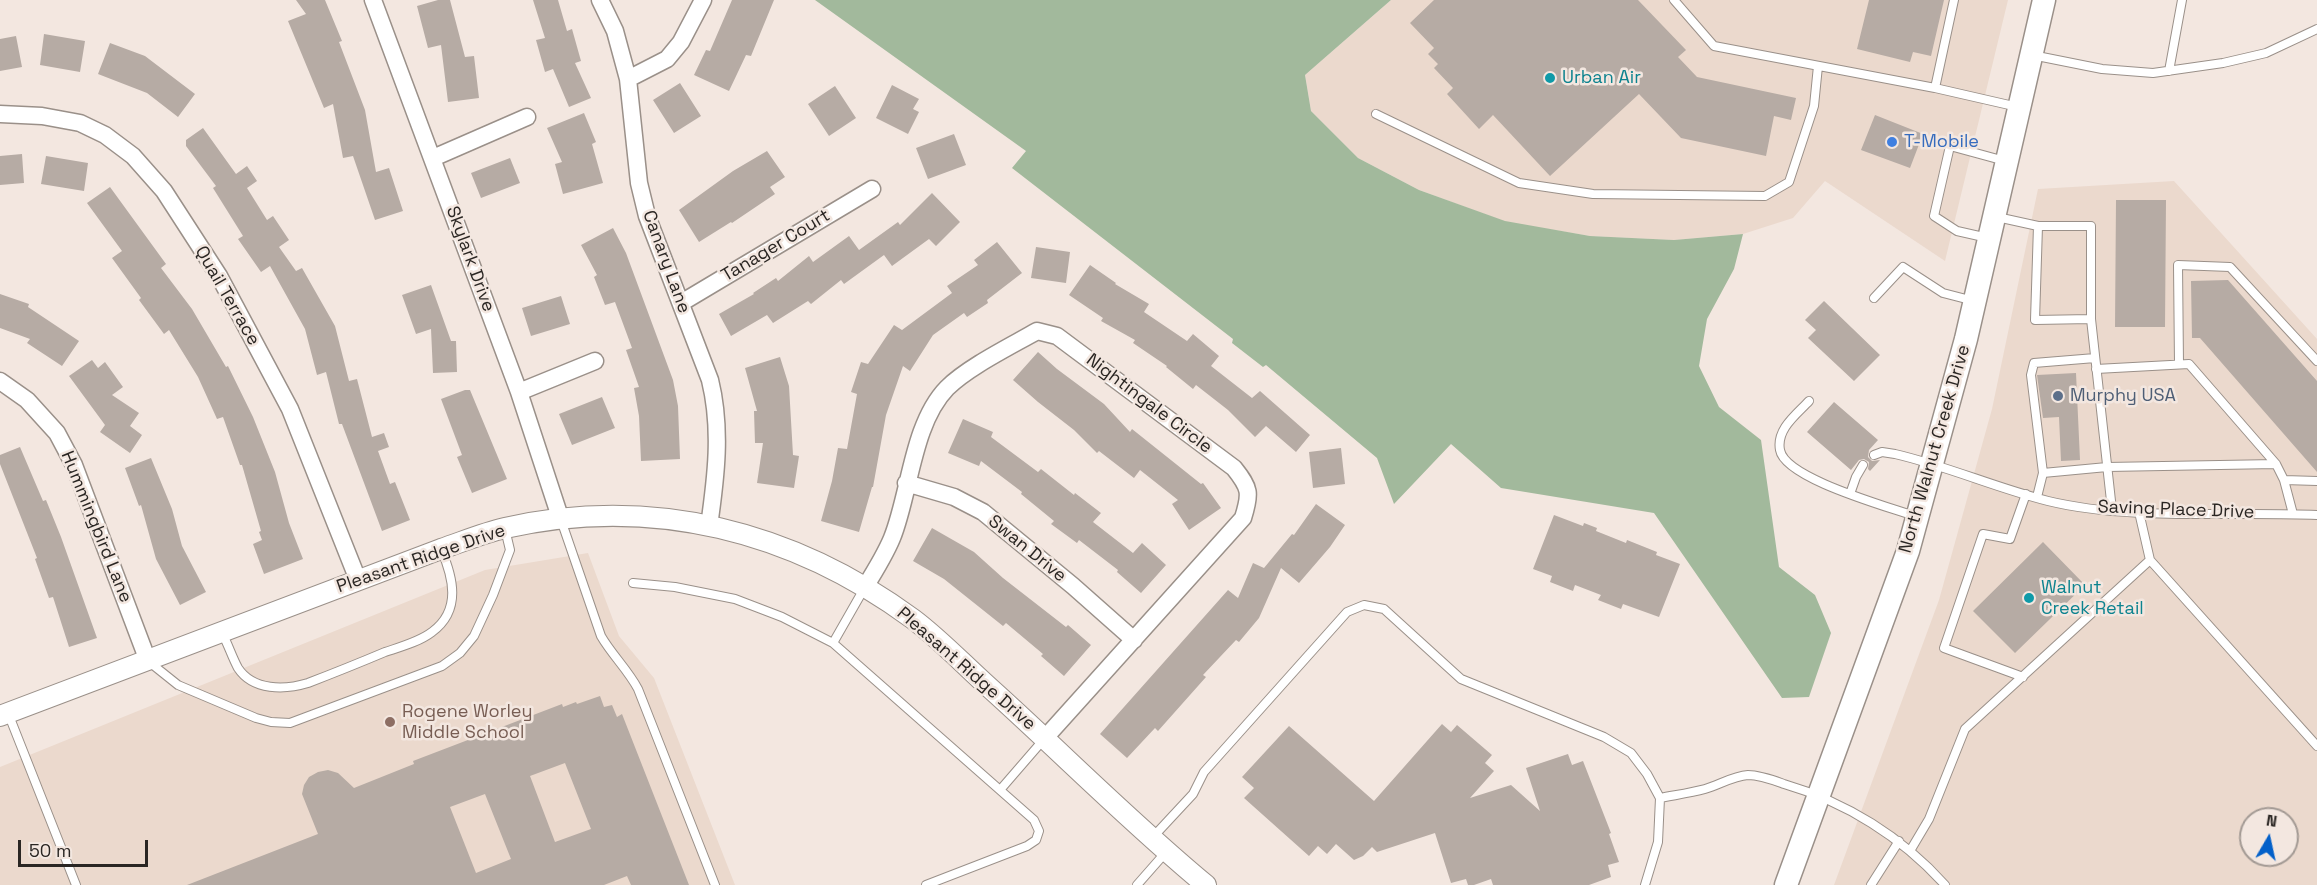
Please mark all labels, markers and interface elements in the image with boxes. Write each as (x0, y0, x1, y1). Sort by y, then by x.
place label: Urban Air (1562, 67, 1641, 89)
marker: Urban Air (1543, 71, 1557, 85)
place label: T-Mobile (1904, 131, 1979, 153)
marker: T-Mobile (1885, 135, 1899, 149)
street label: Skylark Drive (441, 203, 499, 315)
street label: Tanager Court (718, 205, 834, 287)
street label: Canary Lane (637, 208, 695, 316)
street label: Quail Terrace (190, 243, 264, 349)
street label: North Walnut Creek Drive (1895, 342, 1975, 556)
street label: Nightingale Circle (1082, 350, 1216, 458)
place label: Murphy USA (2070, 385, 2176, 407)
marker: Murphy USA (2051, 389, 2065, 403)
street label: Hummingbird Lane (56, 448, 136, 606)
street label: Saving Place Drive (2097, 496, 2255, 524)
street label: Swan Drive (984, 511, 1070, 587)
street label: Pleasant Ridge Drive (334, 520, 508, 598)
place label: Walnut Creek Retail (2041, 577, 2144, 620)
marker: Walnut Creek Retail (2022, 591, 2036, 605)
street label: Pleasant Ridge Drive (892, 603, 1040, 735)
place label: Rogene Worley Middle School (402, 701, 533, 744)
marker: Rogene Worley Middle School (383, 715, 397, 729)
north arrow (2239, 807, 2299, 867)
text: N (2265, 809, 2279, 832)
scale bar (21, 828, 152, 866)
text: 50 m (29, 839, 71, 862)

